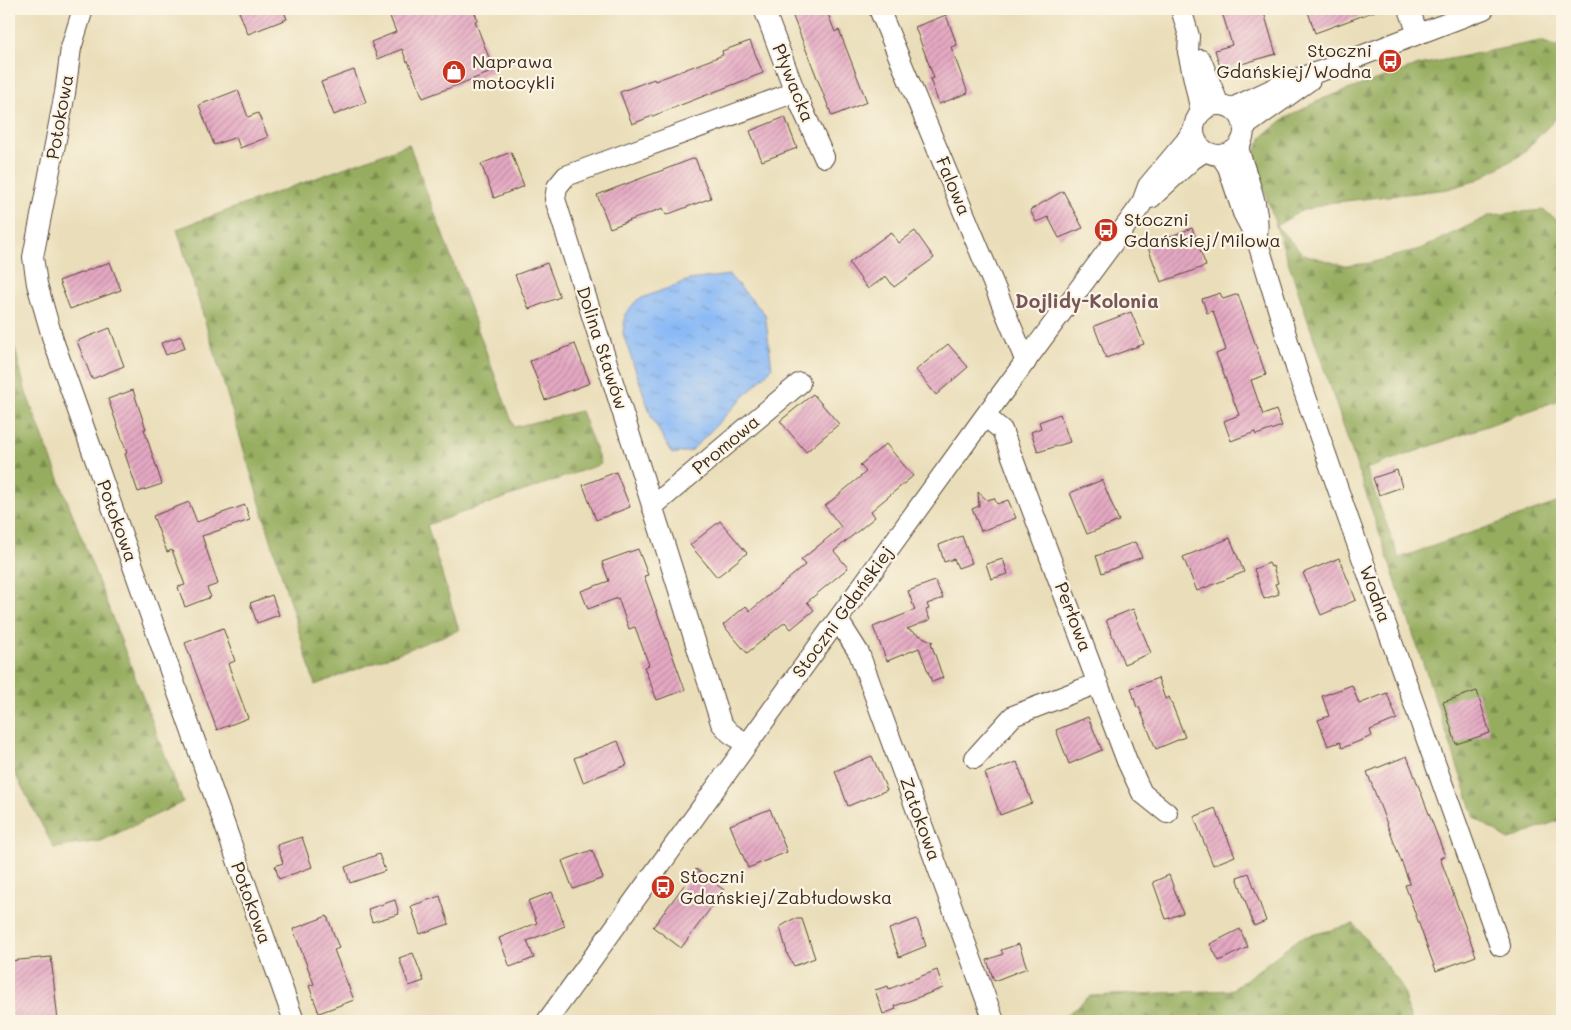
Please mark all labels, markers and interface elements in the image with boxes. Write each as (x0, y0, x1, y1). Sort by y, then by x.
place label: Stoczni Gdańskiej/Wodna (1217, 38, 1372, 83)
street label: Pływacka (767, 40, 821, 125)
bus stop icon: Stoczni Gdańskiej/Wodna (1377, 48, 1403, 74)
place label: Naprawa motocykli (472, 49, 555, 94)
shop icon: Naprawa motocykli (441, 59, 467, 85)
street label: Potokowa (40, 73, 78, 161)
street label: Falowa (931, 153, 977, 219)
place label: Stoczni Gdańskiej/Milowa (1124, 207, 1281, 252)
bus stop icon: Stoczni Gdańskiej/Milowa (1093, 217, 1119, 243)
street label: Dolina Stawów (572, 283, 634, 412)
district label: Dojlidy-Kolonia (1015, 288, 1159, 313)
street label: Promowa (687, 409, 764, 479)
street label: Potokowa (92, 476, 144, 565)
street label: Stoczni Gdańskiej (786, 541, 898, 682)
street label: Wodna (1355, 562, 1397, 626)
street label: Perłowa (1050, 578, 1098, 655)
street label: Zatokowa (895, 774, 947, 864)
street label: Potokowa (226, 858, 278, 947)
place label: Stoczni Gdańskiej/Zabłudowska (680, 864, 892, 909)
bus stop icon: Stoczni Gdańskiej/Zabłudowska (650, 874, 676, 900)

